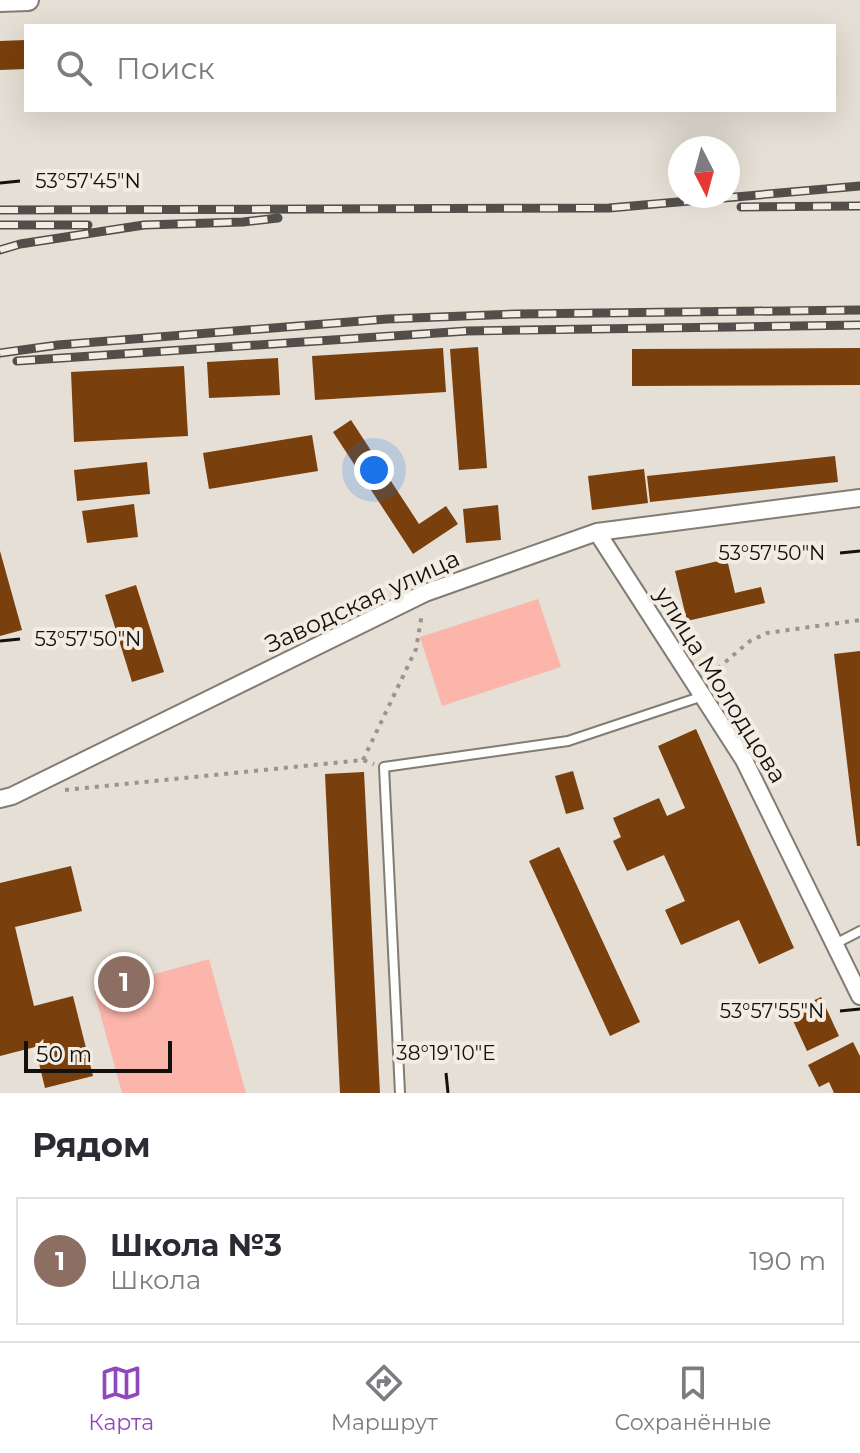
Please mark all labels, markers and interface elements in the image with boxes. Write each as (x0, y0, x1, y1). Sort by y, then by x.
search box (24, 24, 836, 112)
icon: search (52, 46, 96, 90)
text: Поиск (116, 50, 215, 87)
north arrow (668, 136, 740, 208)
text: 53°57'45"N (35, 169, 141, 193)
your location (354, 450, 394, 490)
text: 53°57'50"N (719, 541, 825, 565)
street label: Заводская улица (260, 543, 464, 659)
street label: улица Молодцова (648, 581, 793, 788)
text: 53°57'50"N (35, 627, 141, 651)
pin: 1 (98, 952, 150, 1012)
text: 53°57'55"N (720, 999, 824, 1023)
scale bar (24, 1037, 172, 1073)
text: 50 m (36, 1041, 92, 1068)
text: 38°19'10"E (396, 1041, 496, 1065)
text: Рядом (32, 1124, 151, 1166)
text: Школа №3 (110, 1227, 282, 1264)
text: 1 (55, 1245, 65, 1277)
text: 190 m (749, 1245, 826, 1277)
text: Школа (110, 1264, 201, 1296)
tab: Карта (88, 1361, 154, 1436)
tab: Маршрут (331, 1361, 438, 1436)
tab: Сохранённые (614, 1361, 772, 1436)

